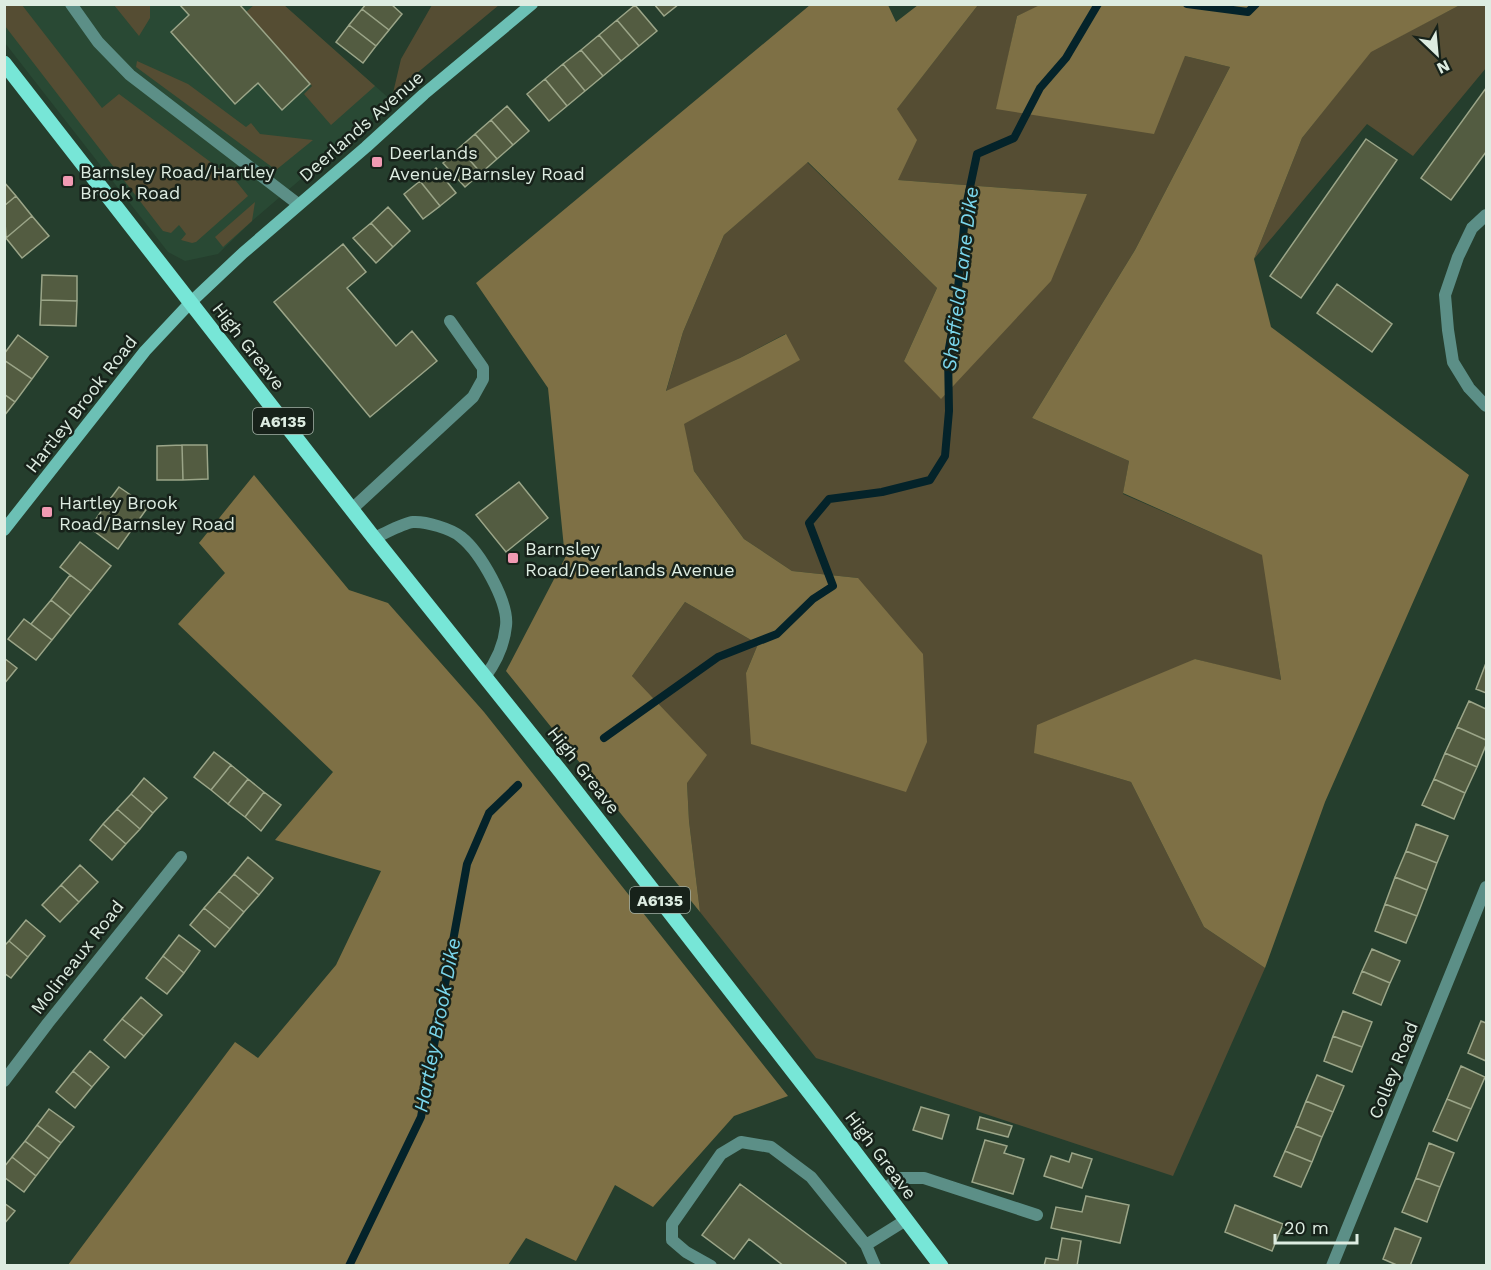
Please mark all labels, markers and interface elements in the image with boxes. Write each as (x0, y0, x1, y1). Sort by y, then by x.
north arrow (1407, 24, 1467, 84)
text: N (1434, 56, 1453, 78)
street label: Deerlands Avenue (295, 66, 427, 186)
place label: Deerlands Avenue/Barnsley Road (389, 142, 585, 184)
marker: Deerlands Avenue/Barnsley Road (370, 155, 384, 169)
place label: Barnsley Road/Hartley Brook Road (80, 161, 275, 203)
marker: Barnsley Road/Hartley Brook Road (61, 174, 75, 188)
water label: Sheffield Lane Dike (937, 185, 983, 373)
street label: High Greave (208, 298, 290, 394)
street label: Hartley Brook Road (21, 331, 141, 477)
road number: A6135 (253, 408, 313, 434)
place label: Hartley Brook Road/Barnsley Road (59, 492, 235, 534)
marker: Hartley Brook Road/Barnsley Road (40, 505, 54, 519)
place label: Barnsley Road/Deerlands Avenue (525, 538, 735, 580)
marker: Barnsley Road/Deerlands Avenue (506, 551, 520, 565)
street label: High Greave (543, 722, 625, 818)
road number: A6135 (630, 887, 690, 913)
street label: Molineaux Road (26, 896, 128, 1018)
water label: Hartley Brook Dike (408, 936, 466, 1114)
street label: Colley Road (1364, 1018, 1422, 1122)
street label: High Greave (841, 1107, 921, 1203)
scale bar (1275, 1207, 1358, 1245)
text: 20 m (1284, 1217, 1329, 1238)

